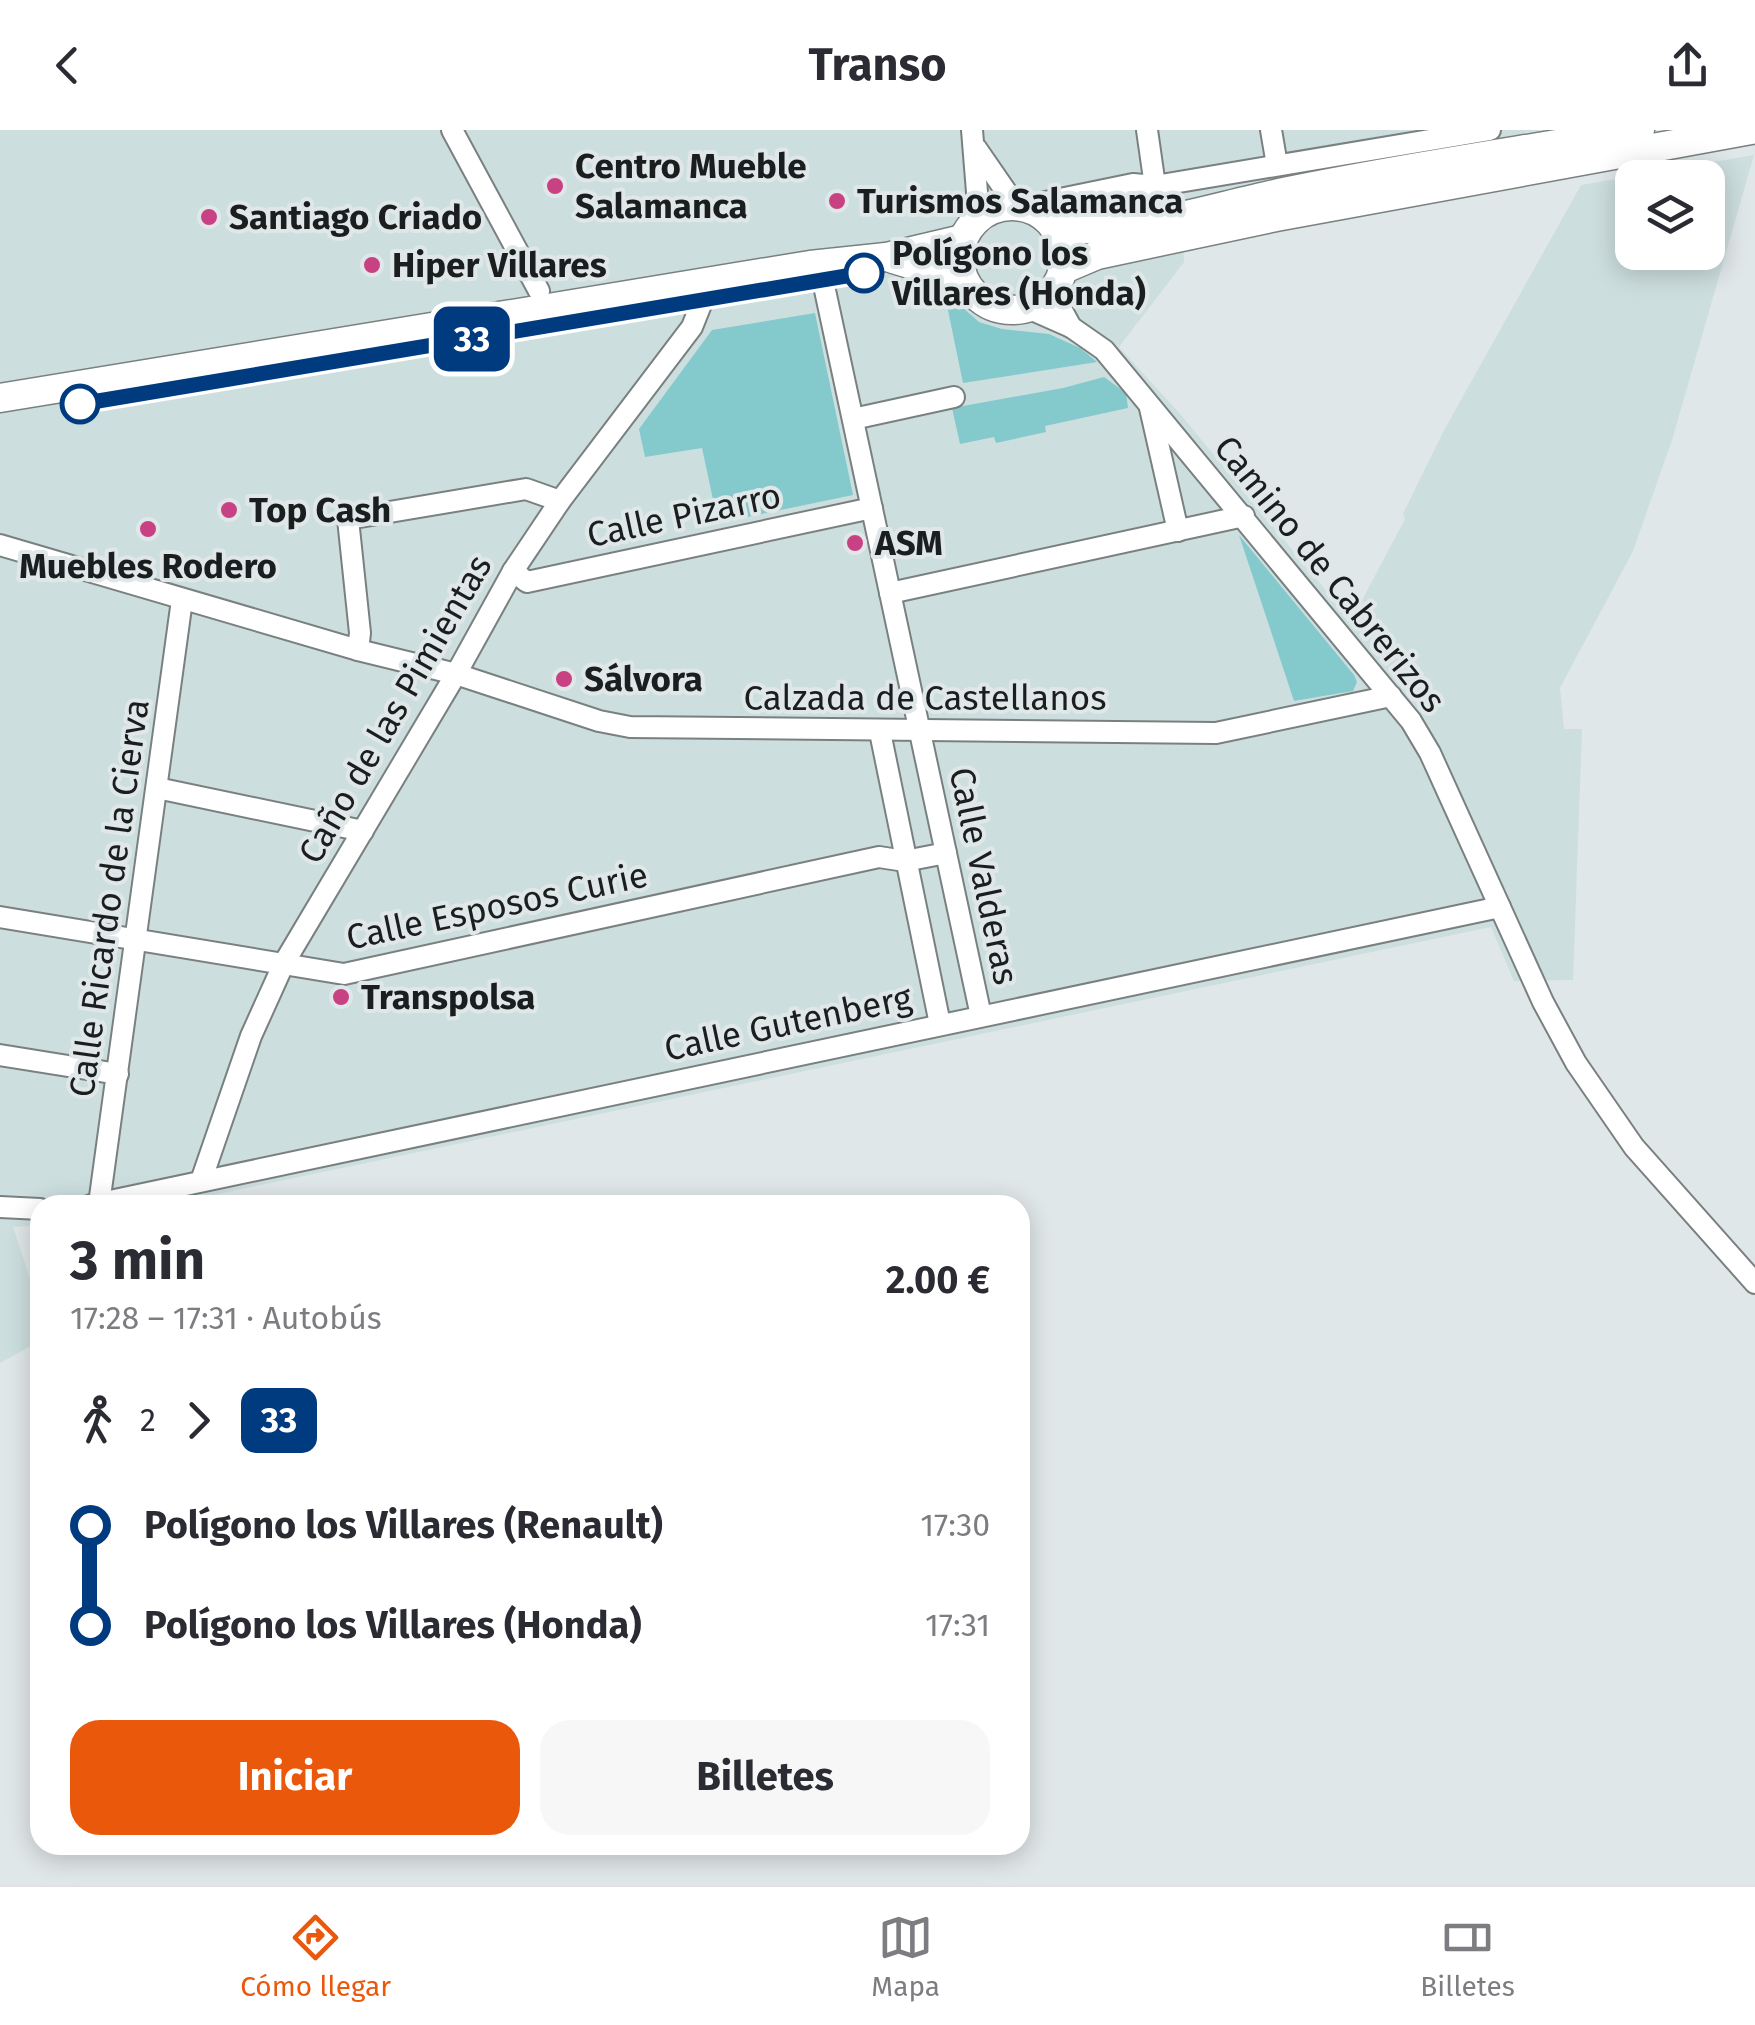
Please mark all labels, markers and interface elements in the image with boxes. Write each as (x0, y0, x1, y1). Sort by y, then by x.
icon: back (40, 38, 95, 93)
text: Transo (808, 38, 947, 92)
icon: share (1660, 38, 1715, 93)
place label: Centro Mueble Salamanca (575, 145, 806, 227)
map controls (1615, 160, 1725, 270)
button: layers (1615, 160, 1725, 270)
marker: Centro Mueble Salamanca (544, 175, 566, 197)
place label: Turismos Salamanca (857, 180, 1183, 222)
marker: Turismos Salamanca (826, 190, 848, 212)
place label: Santiago Criado (229, 196, 482, 238)
marker: Santiago Criado (198, 206, 220, 228)
place label: Polígono los Villares (Honda) (891, 232, 1146, 314)
place label: Hiper Villares (392, 244, 607, 286)
marker: Hiper Villares (361, 254, 383, 276)
marker: Polígono los Villares (Honda) (845, 254, 883, 292)
line badge: 33 (427, 306, 517, 372)
text: 33 (454, 318, 490, 360)
unlabelled marker (61, 385, 99, 423)
street label: Camino de Cabrerizos (1206, 427, 1454, 721)
street label: Calle Pizarro (583, 474, 785, 556)
place label: Top Cash (249, 489, 391, 531)
marker: Top Cash (218, 499, 240, 521)
marker: Muebles Rodero (137, 518, 159, 540)
place label: ASM (874, 522, 943, 564)
marker: ASM (844, 532, 866, 554)
place label: Muebles Rodero (19, 545, 277, 587)
street label: Caño de las Pimientas (289, 547, 501, 871)
place label: Sálvora (584, 658, 703, 700)
marker: Sálvora (553, 668, 575, 690)
street label: Calzada de Castellanos (743, 677, 1107, 719)
street label: Calle Ricardo de la Cierva (60, 696, 158, 1100)
street label: Calle Valderas (941, 764, 1027, 988)
street label: Calle Esposos Curie (342, 854, 652, 958)
place label: Transpolsa (361, 976, 535, 1018)
street label: Calle Gutenberg (660, 976, 916, 1070)
marker: Transpolsa (330, 986, 352, 1008)
text: 3 min (70, 1228, 205, 1294)
text: 2.00 € (886, 1257, 990, 1303)
text: 17:28 – 17:31 · Autobús (70, 1299, 382, 1337)
icon: walk (70, 1393, 125, 1448)
icon: forward (171, 1393, 226, 1448)
text: 33 (261, 1399, 297, 1441)
text: 2 (140, 1401, 156, 1439)
text: Polígono los Villares (Renault) (144, 1502, 663, 1548)
text: 17:30 (920, 1506, 990, 1544)
text: Polígono los Villares (Honda) (144, 1602, 642, 1648)
text: 17:31 (925, 1606, 990, 1644)
button: Iniciar (70, 1720, 520, 1835)
button: Billetes (540, 1720, 990, 1835)
tab: Cómo llegar (240, 1910, 391, 2003)
tab: Mapa (871, 1910, 940, 2003)
tab: Billetes (1420, 1910, 1515, 2003)

